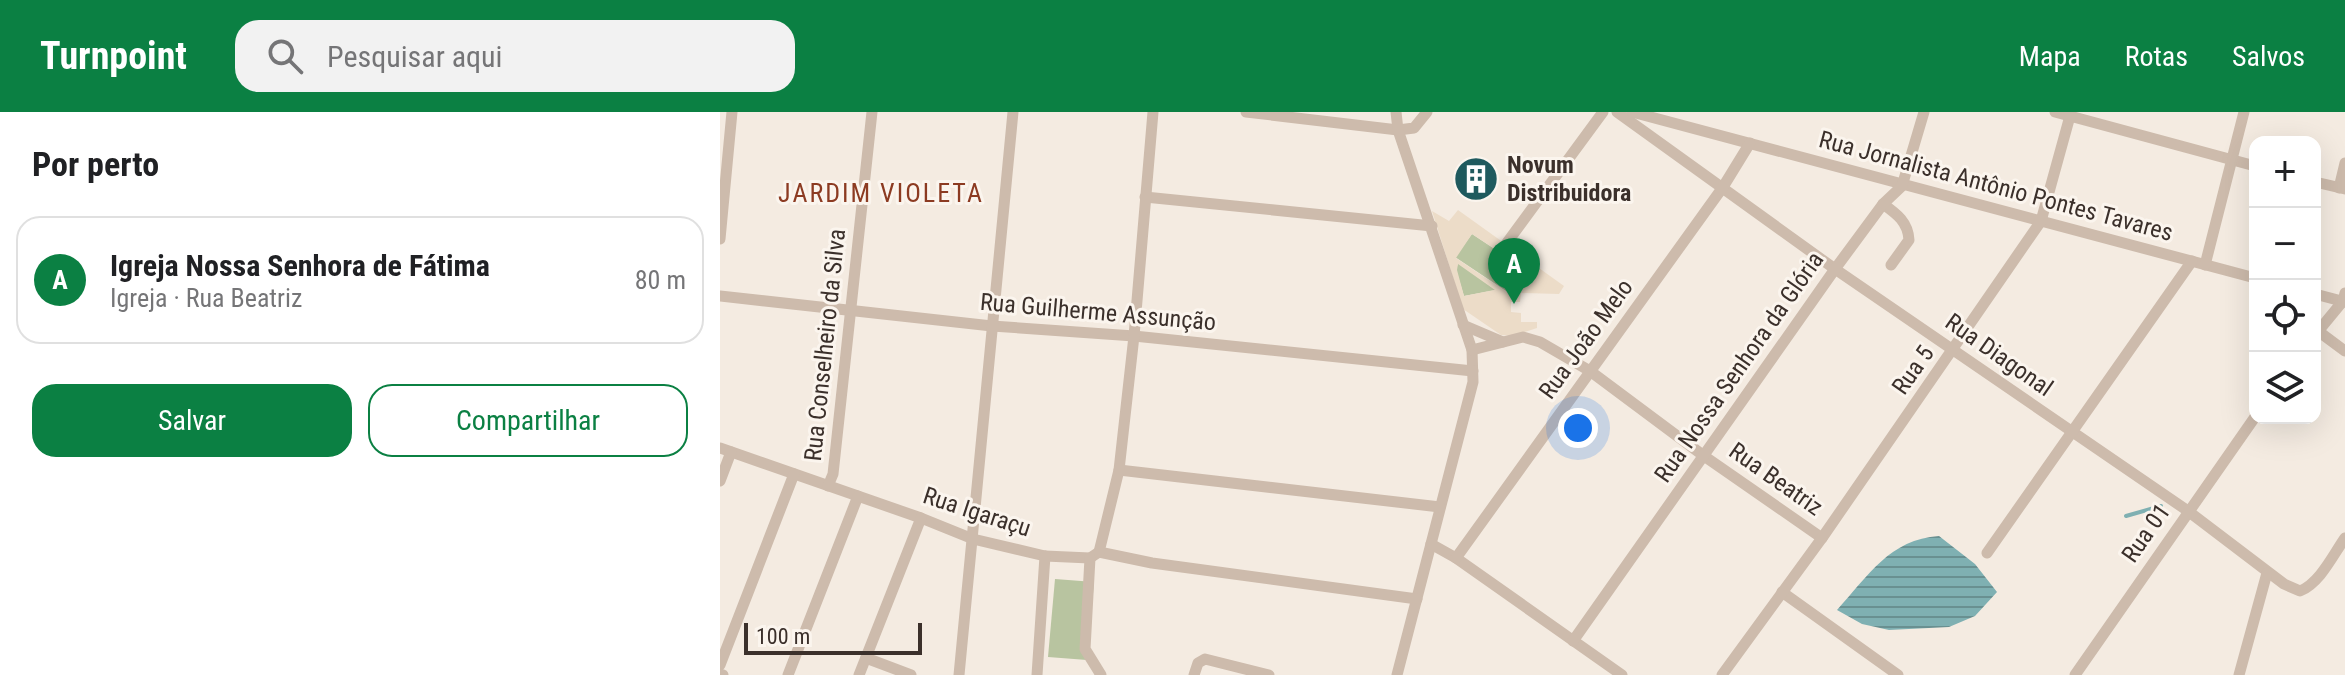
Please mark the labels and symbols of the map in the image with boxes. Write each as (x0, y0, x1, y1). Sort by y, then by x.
street label: Rua Jornalista Antônio Pontes Tavares (1816, 125, 2176, 247)
place label: Novum Distribuidora (1507, 151, 1631, 207)
building icon: Novum Distribuidora (1452, 155, 1500, 203)
district label: JARDIM VIOLETA (778, 178, 984, 208)
street label: Rua Conselheiro da Silva (799, 228, 851, 462)
pin: A (1488, 238, 1540, 304)
street label: Rua Nossa Senhora da Glória (1649, 246, 1829, 488)
street label: Rua João Melo (1533, 274, 1639, 404)
street label: Rua Guilherme Assunção (979, 288, 1217, 336)
street label: Rua Diagonal (1940, 308, 2058, 402)
street label: Rua 5 (1886, 340, 1940, 400)
your location (1558, 408, 1598, 448)
street label: Rua Beatriz (1724, 437, 1828, 521)
street label: Rua Igaraçu (920, 481, 1034, 543)
street label: Rua 01 (2116, 498, 2176, 568)
scale bar (744, 619, 922, 655)

